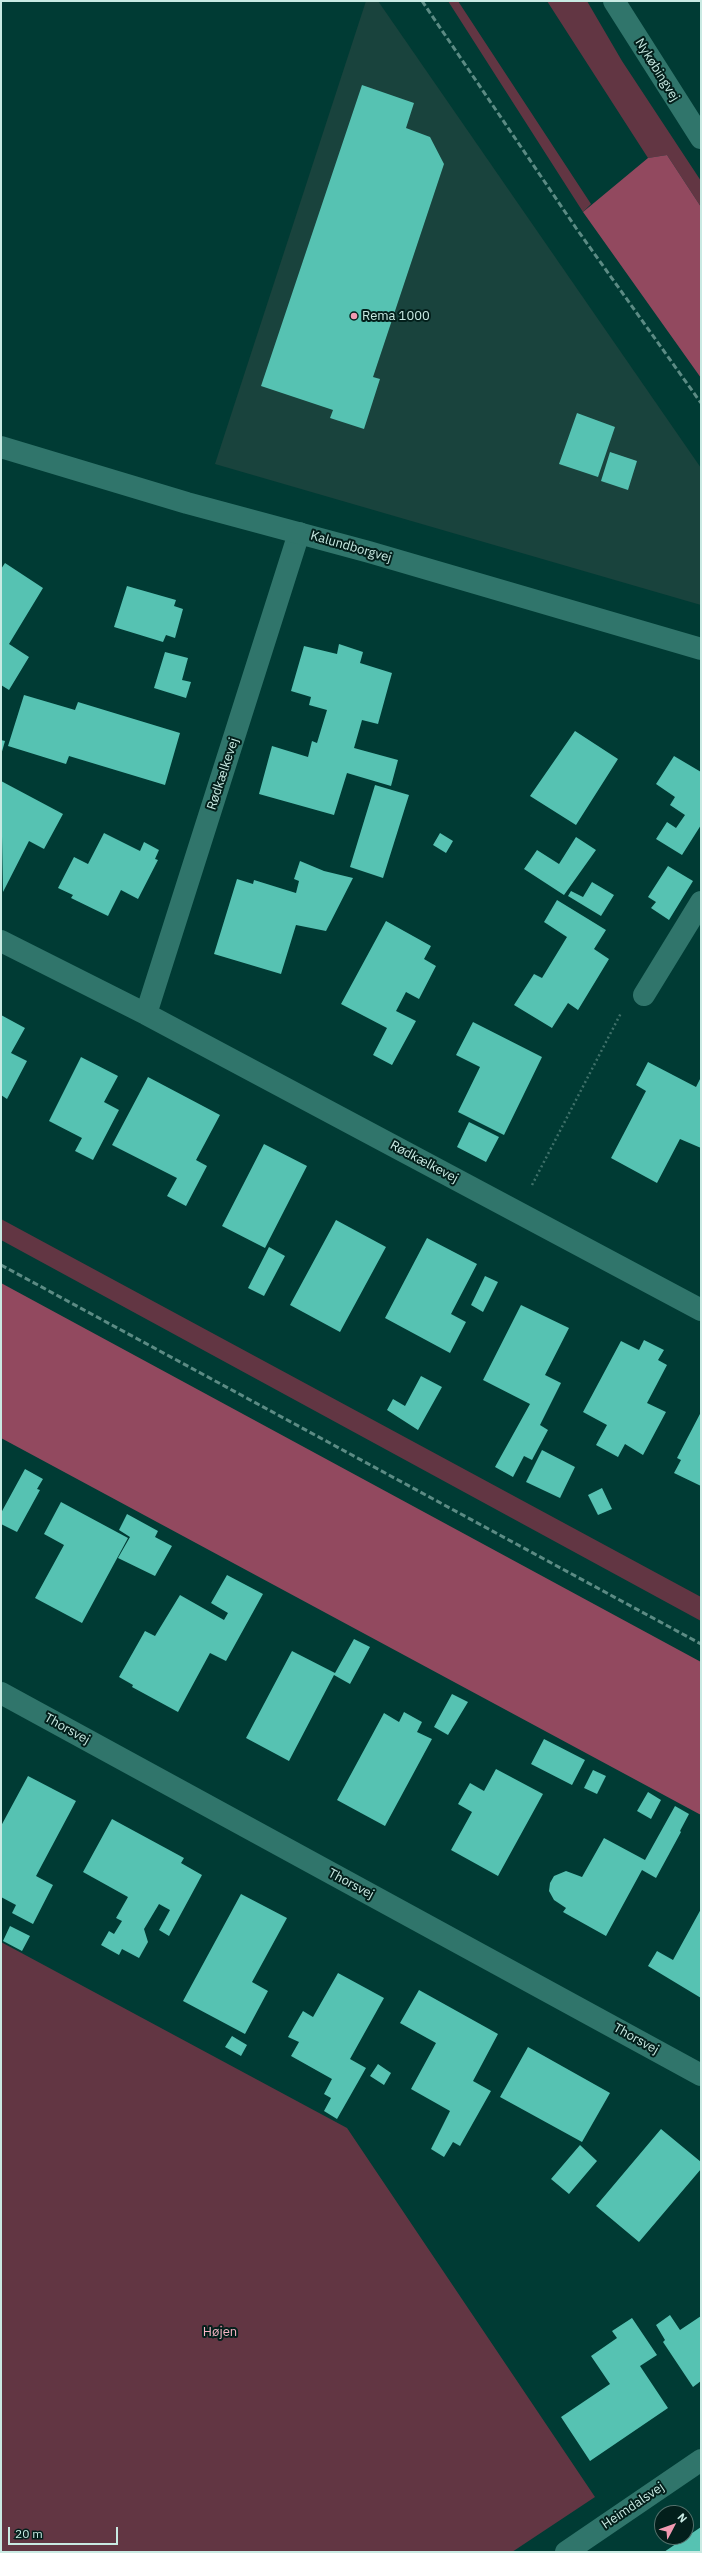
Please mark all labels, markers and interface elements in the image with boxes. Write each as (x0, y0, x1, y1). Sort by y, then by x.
street label: Nykøbingvej (631, 36, 683, 104)
place label: Rema 1000 (362, 308, 430, 324)
marker: Rema 1000 (349, 311, 359, 321)
street label: Kalundborgvej (309, 528, 393, 566)
street label: Rødkælkevej (204, 736, 242, 812)
street label: Rødkælkevej (387, 1138, 461, 1186)
street label: Thorsvej (41, 1710, 93, 1748)
street label: Thorsvej (325, 1865, 377, 1903)
street label: Thorsvej (610, 2020, 662, 2058)
park label: Højen (203, 2324, 237, 2340)
street label: Heimdalsvej (599, 2479, 667, 2533)
north arrow (654, 2505, 694, 2545)
text: N (674, 2510, 690, 2525)
scale bar (10, 2519, 120, 2545)
text: 20 m (15, 2526, 43, 2541)

